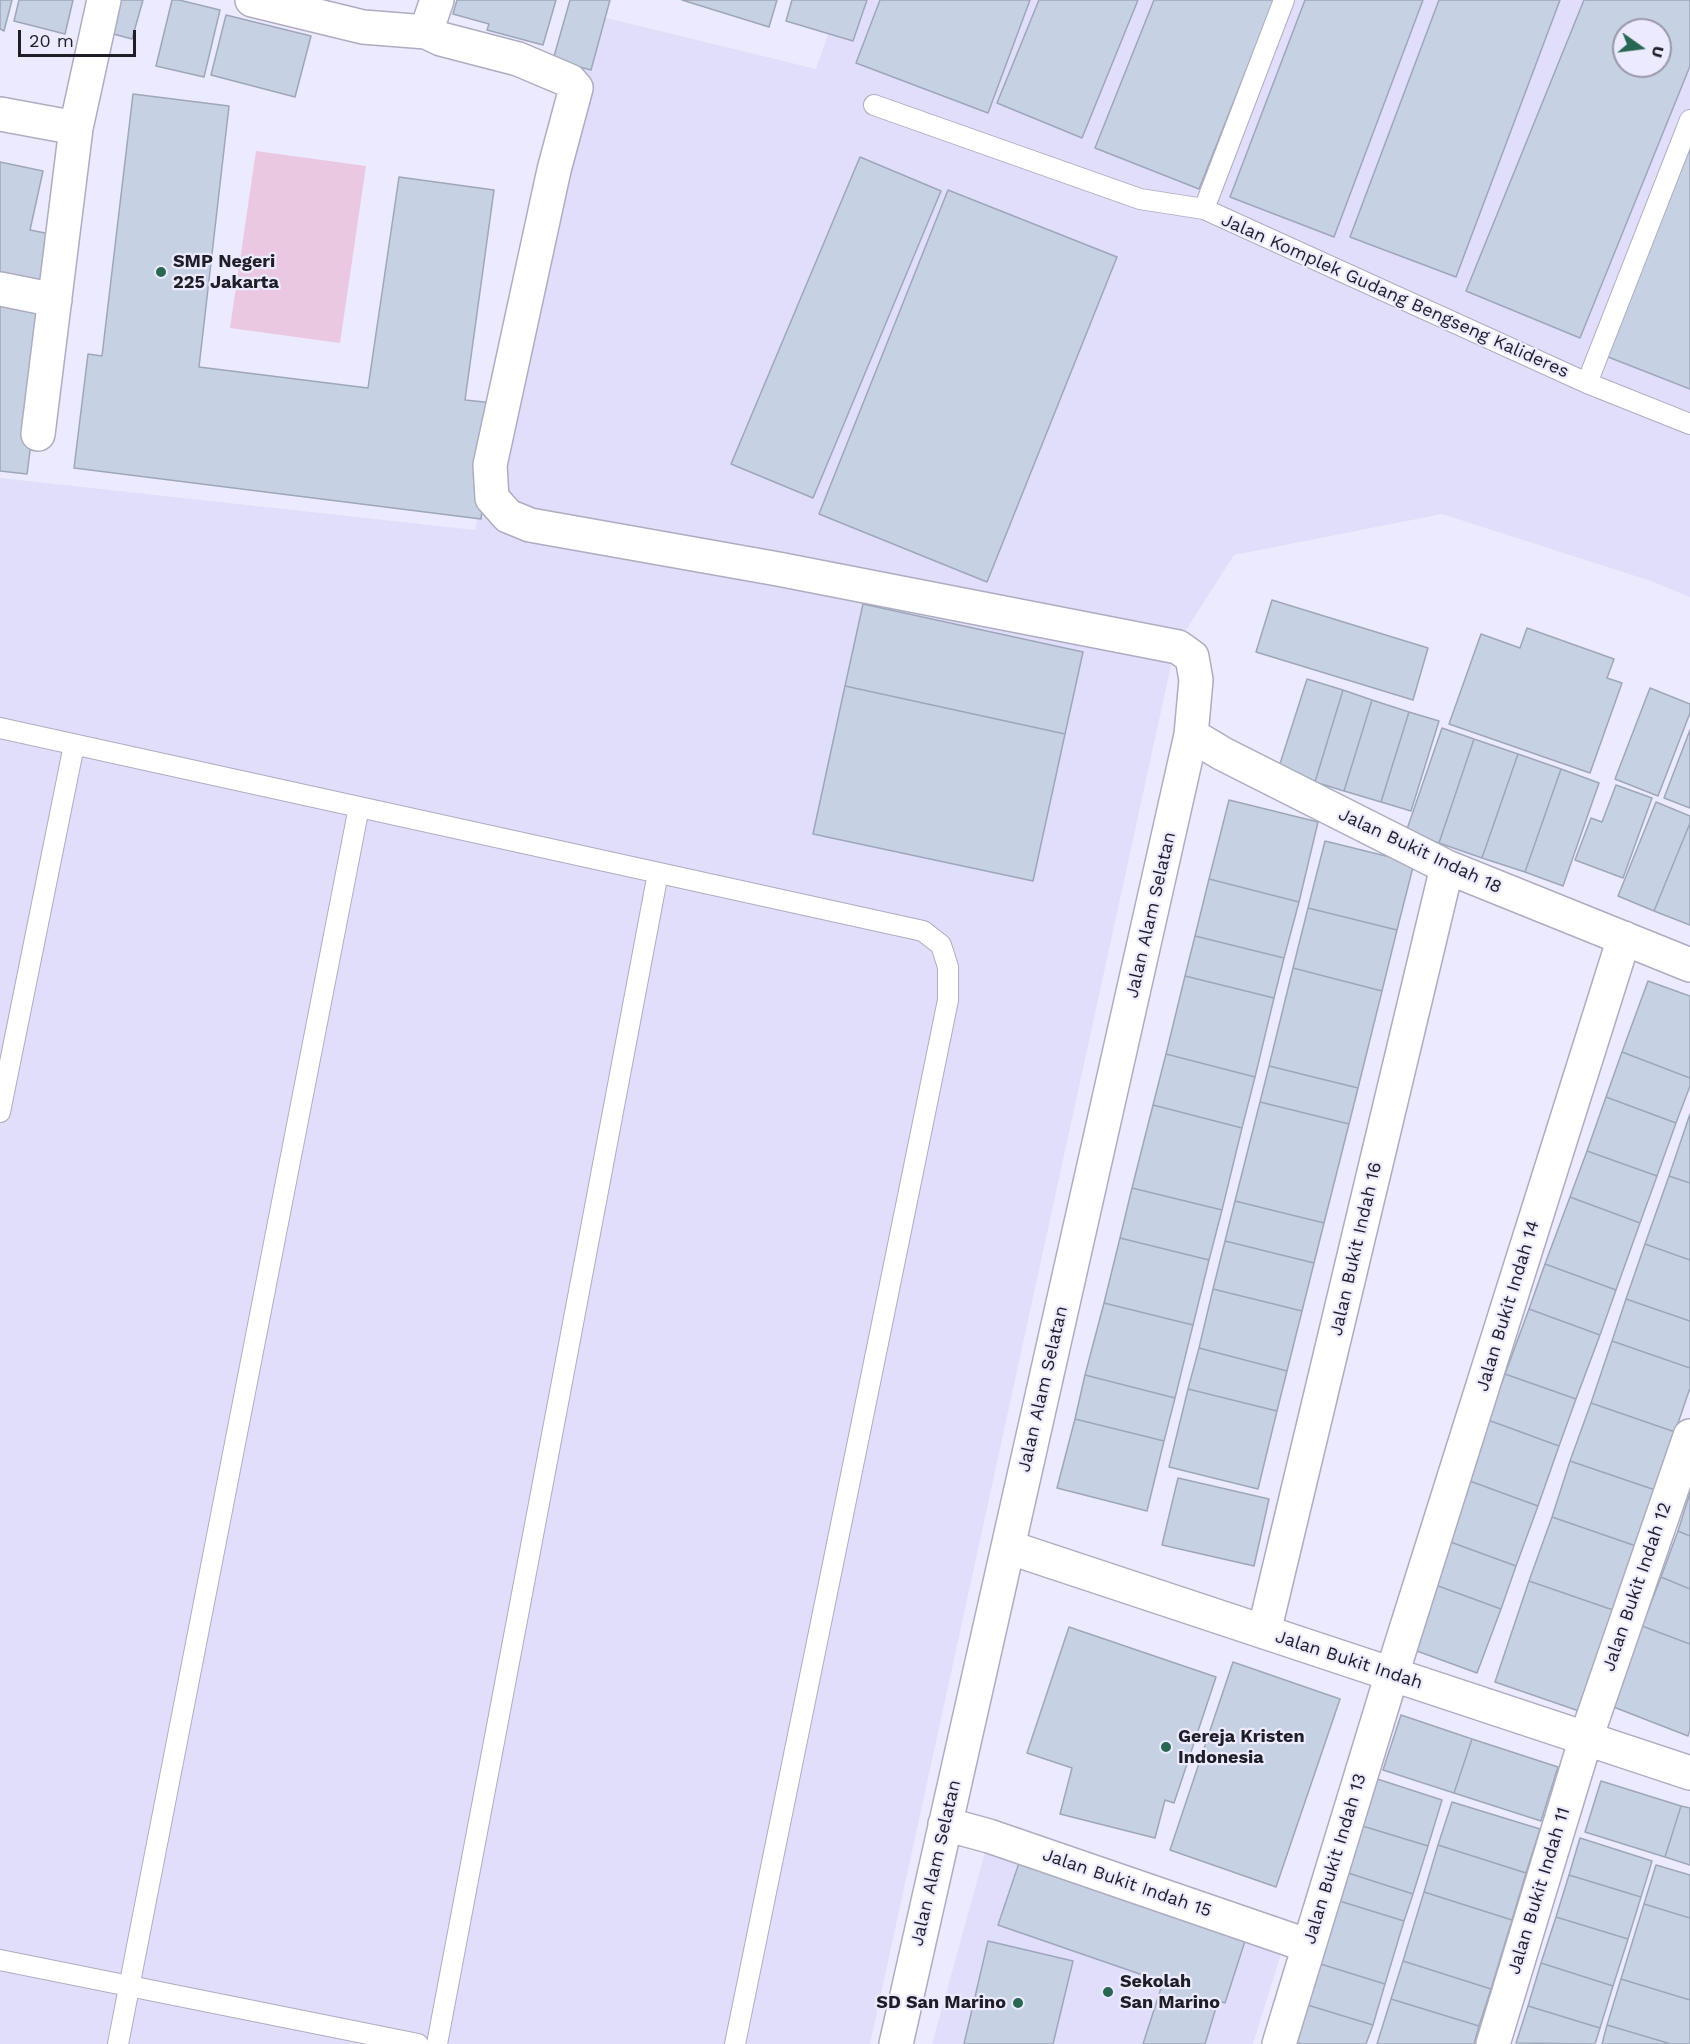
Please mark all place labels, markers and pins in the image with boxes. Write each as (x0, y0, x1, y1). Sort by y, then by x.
place label: SMP Negeri 225 Jakarta (173, 251, 279, 294)
marker: SMP Negeri 225 Jakarta (154, 265, 168, 279)
place label: Gereja Kristen Indonesia (1178, 1726, 1305, 1768)
marker: Gereja Kristen Indonesia (1159, 1740, 1173, 1754)
place label: Sekolah San Marino (1120, 1971, 1220, 2014)
marker: Sekolah San Marino (1101, 1985, 1115, 1999)
place label: SD San Marino (876, 1992, 1006, 2014)
marker: SD San Marino (1011, 1996, 1025, 2010)

